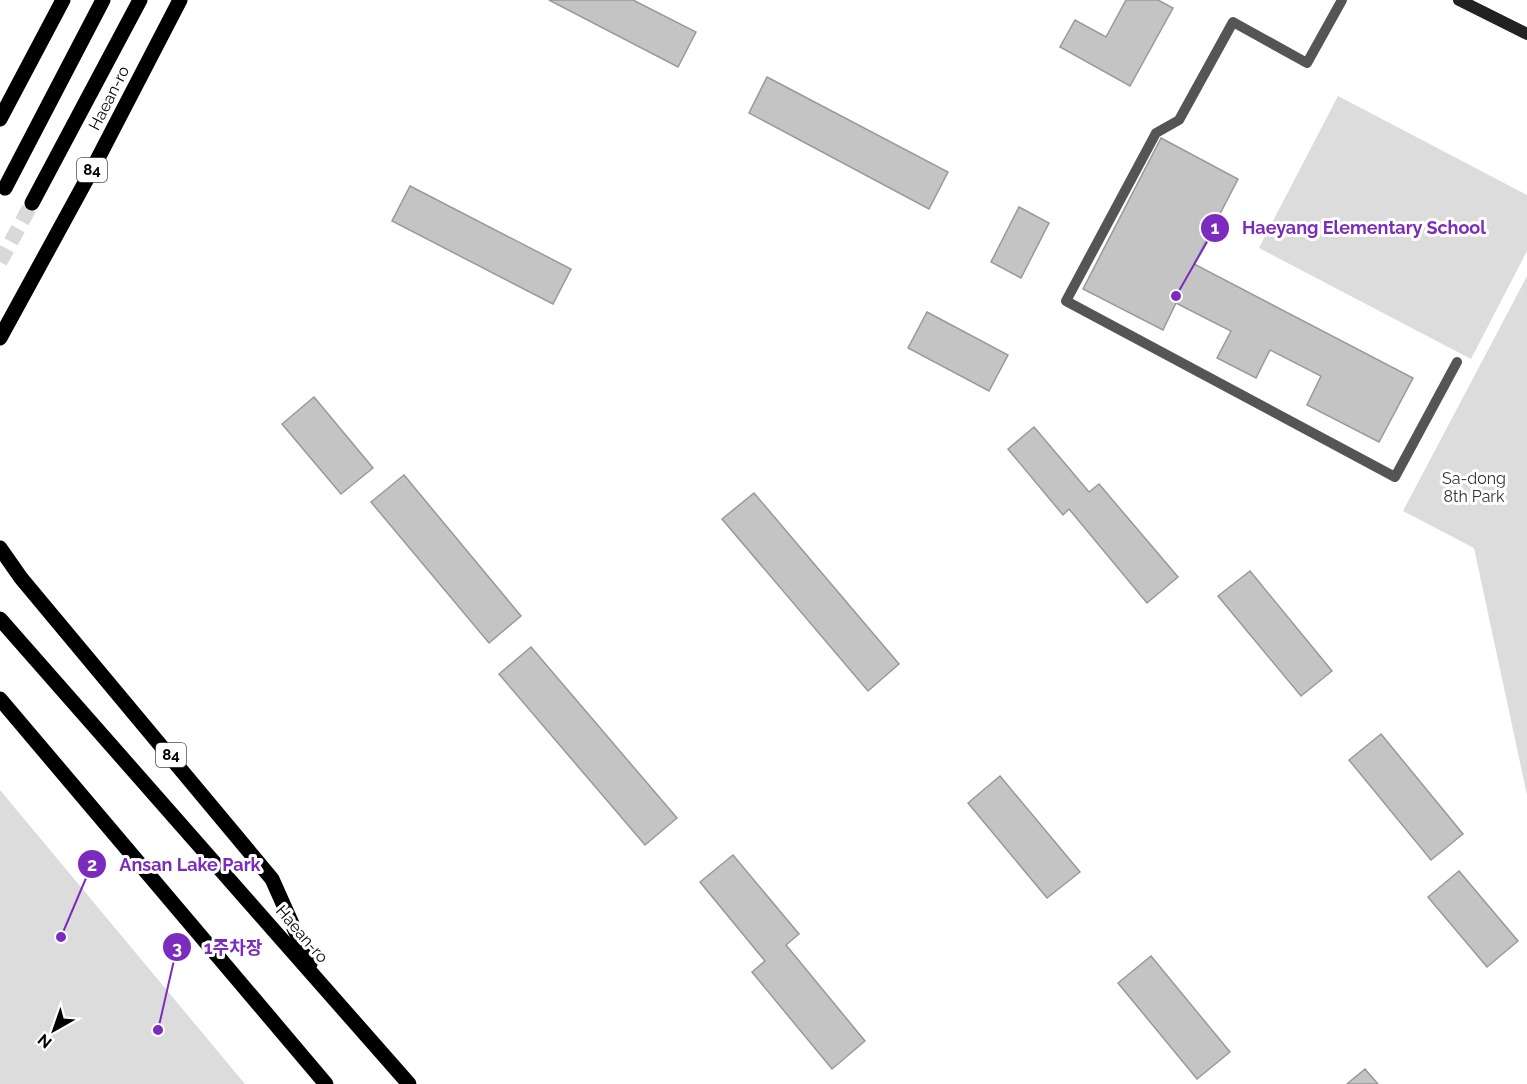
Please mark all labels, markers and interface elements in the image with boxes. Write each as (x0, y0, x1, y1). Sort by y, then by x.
street label: Haean-ro (85, 63, 133, 133)
road number: 84 (77, 158, 107, 182)
callout: Haeyang Elementary School (1200, 210, 1498, 246)
text: 1 (1211, 217, 1220, 238)
text: Haeyang Elementary School (1242, 217, 1486, 238)
park label: Sa-dong 8th Park (1442, 469, 1506, 506)
road number: 84 (156, 743, 186, 767)
callout: Ansan Lake Park (77, 846, 272, 882)
text: 2 (87, 854, 97, 875)
text: Ansan Lake Park (119, 854, 262, 875)
street label: Haean-ro (272, 902, 332, 966)
callout: 1주차장 (162, 929, 275, 965)
text: 3 (172, 937, 182, 958)
text: 1주차장 (204, 937, 263, 958)
north arrow (24, 1000, 84, 1060)
text: N (34, 1030, 55, 1052)

